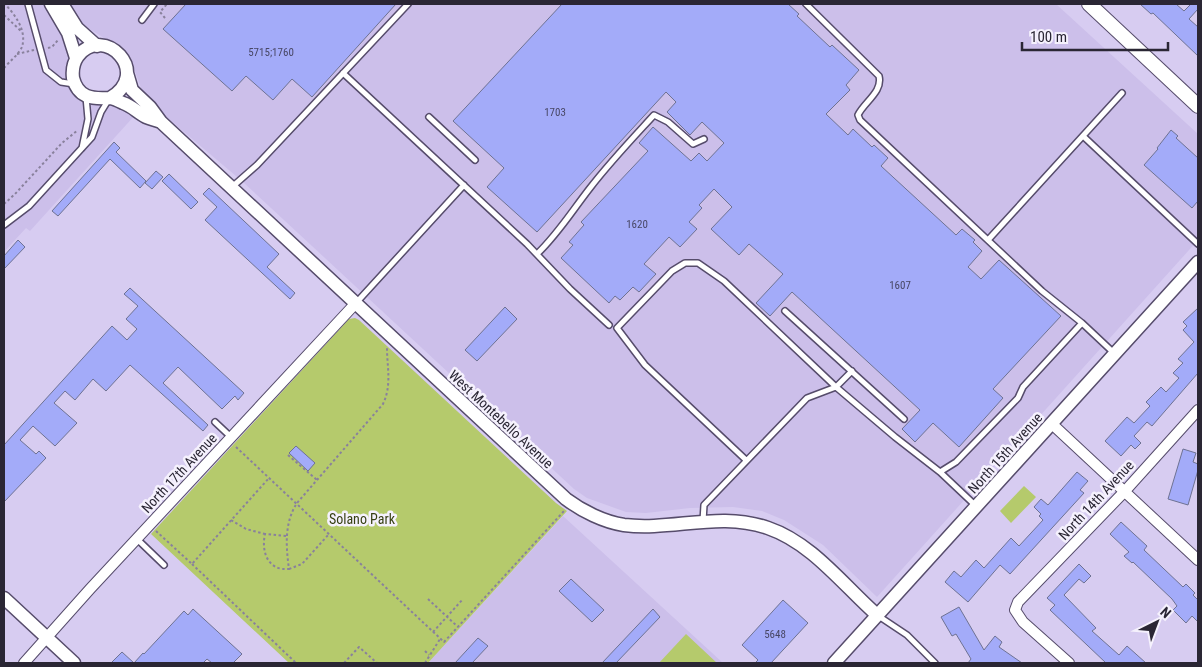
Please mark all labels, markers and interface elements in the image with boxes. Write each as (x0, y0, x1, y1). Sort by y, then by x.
scale bar (1022, 20, 1168, 52)
text: 100 m (1030, 28, 1067, 46)
house number: 5715;1760 (248, 46, 294, 59)
house number: 1703 (544, 106, 566, 119)
house number: 1620 (626, 218, 648, 231)
house number: 1607 (889, 279, 911, 292)
street label: West Montebello Avenue (446, 367, 557, 472)
street label: North 15th Avenue (965, 409, 1046, 497)
street label: North 17th Avenue (138, 430, 220, 516)
street label: North 14th Avenue (1055, 457, 1137, 543)
park label: Solano Park (329, 511, 396, 527)
north arrow (1132, 597, 1182, 647)
text: N (1157, 604, 1174, 621)
house number: 5648 (764, 628, 786, 641)

